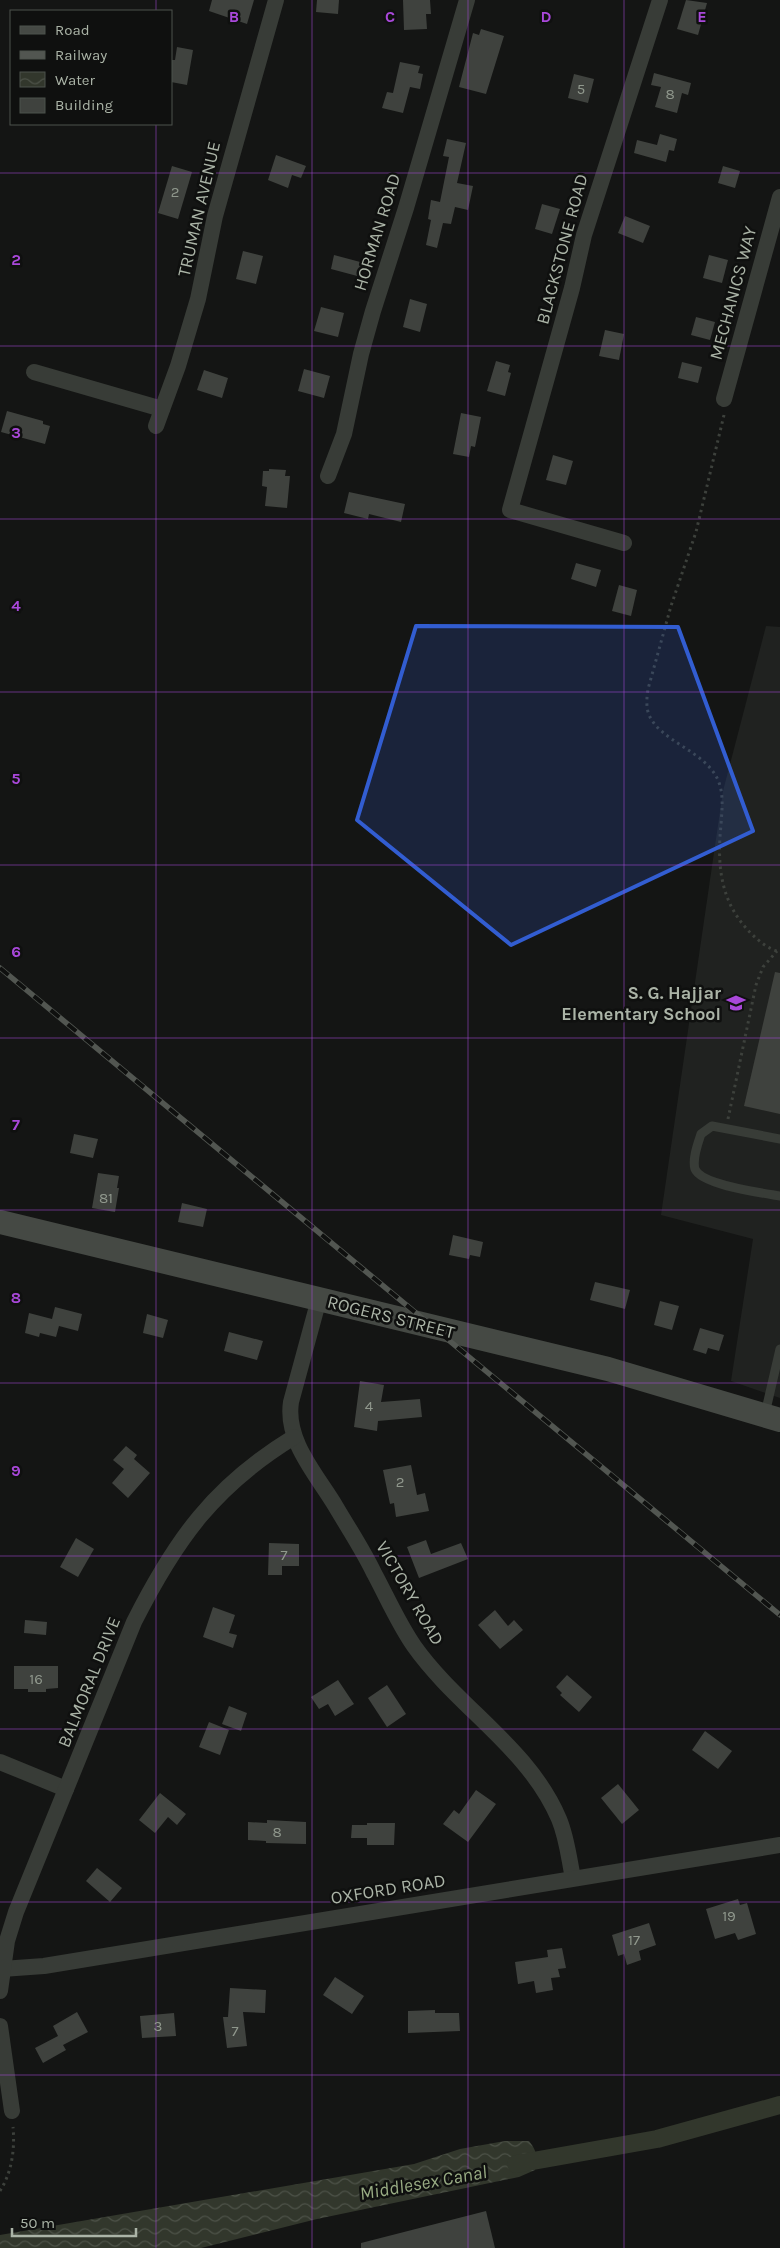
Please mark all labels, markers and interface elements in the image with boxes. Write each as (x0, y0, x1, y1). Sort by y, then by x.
text: B (229, 7, 239, 26)
text: C (385, 7, 395, 26)
text: D (541, 7, 552, 26)
text: E (697, 7, 707, 26)
legend (10, 10, 172, 125)
text: Road (55, 21, 90, 39)
text: Railway (55, 46, 107, 64)
text: Water (55, 71, 96, 89)
house number: 5 (577, 80, 585, 98)
house number: 8 (665, 85, 675, 103)
text: Building (55, 96, 113, 114)
street label: TRUMAN AVENUE (173, 139, 225, 279)
street label: HORMAN ROAD (349, 171, 405, 293)
street label: BLACKSTONE ROAD (531, 171, 593, 327)
house number: 2 (171, 183, 179, 201)
street label: MECHANICS WAY (705, 224, 761, 362)
text: 2 (11, 250, 21, 269)
text: 3 (11, 423, 21, 442)
text: 4 (11, 596, 21, 615)
text: 5 (11, 769, 21, 788)
text: 6 (11, 942, 21, 961)
place label: S. G. Hajjar Elementary School (561, 982, 721, 1025)
school or university icon: S. G. Hajjar Elementary School (725, 992, 747, 1014)
text: 7 (12, 1115, 20, 1134)
house number: 81 (99, 1189, 113, 1207)
text: 8 (11, 1288, 21, 1307)
street label: ROGERS STREET (325, 1291, 457, 1343)
house number: 4 (365, 1397, 374, 1415)
text: 9 (11, 1461, 21, 1480)
house number: 2 (396, 1473, 404, 1491)
street label: VICTORY ROAD (371, 1537, 449, 1649)
house number: 7 (280, 1546, 288, 1564)
street label: BALMORAL DRIVE (53, 1613, 125, 1751)
house number: 16 (29, 1670, 43, 1688)
house number: 8 (272, 1823, 282, 1841)
street label: OXFORD ROAD (329, 1869, 447, 1909)
house number: 19 (722, 1907, 736, 1925)
house number: 17 (628, 1931, 640, 1949)
house number: 3 (154, 2017, 162, 2035)
house number: 7 (231, 2022, 239, 2040)
water label: Middlesex Canal (358, 2161, 489, 2205)
scale bar (12, 2206, 136, 2238)
text: 50 m (20, 2214, 55, 2232)

